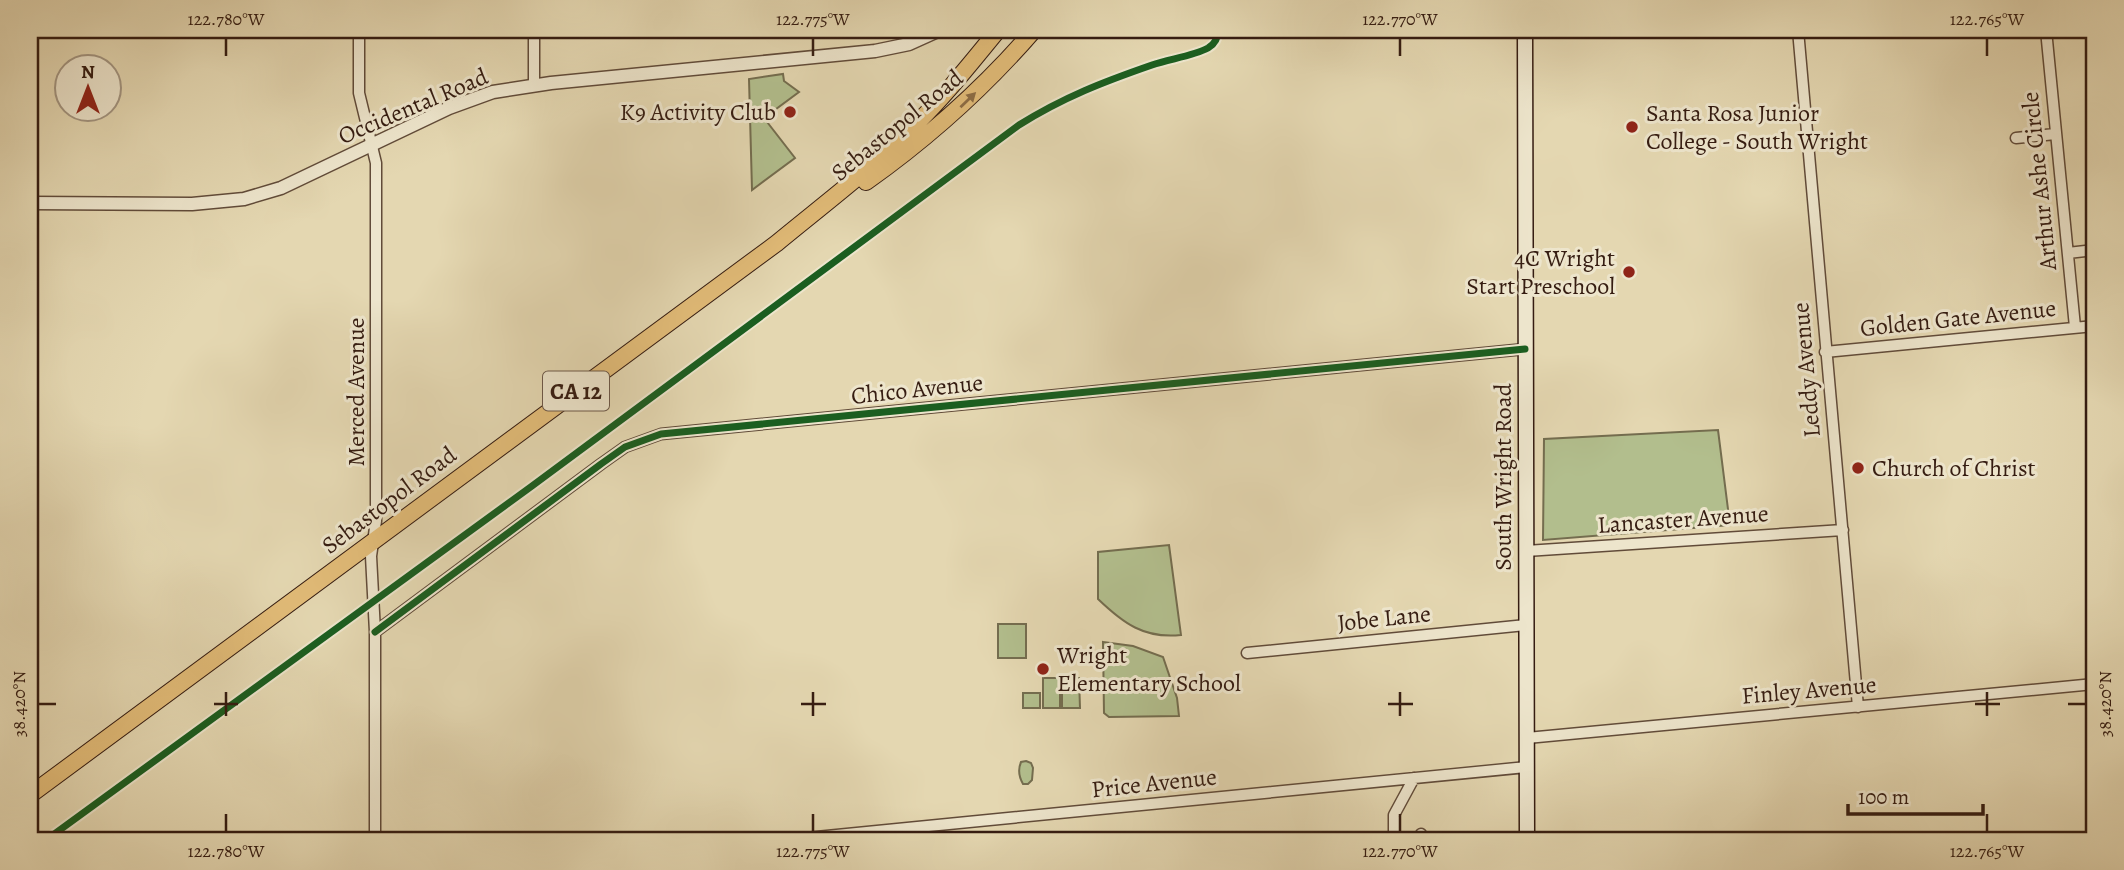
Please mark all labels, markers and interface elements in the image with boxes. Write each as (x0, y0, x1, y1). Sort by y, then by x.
text: 122.780°W (188, 7, 265, 31)
text: 122.775°W (776, 7, 850, 31)
text: 122.770°W (1362, 7, 1438, 31)
text: 122.765°W (1950, 7, 2025, 31)
north arrow (52, 52, 122, 122)
text: N (81, 59, 95, 85)
street label: Occidental Road (333, 60, 493, 152)
street label: Sebastopol Road (824, 62, 970, 188)
street label: Arthur Ashe Circle (2014, 90, 2064, 273)
one-way arrow (959, 92, 976, 108)
place label: K9 Activity Club (620, 96, 776, 128)
place label: Santa Rosa Junior College - South Wright (1646, 97, 1868, 157)
marker: K9 Activity Club (782, 104, 798, 120)
marker: Santa Rosa Junior College - South Wright (1624, 119, 1640, 135)
place label: 4C Wright Start Preschool (1466, 242, 1615, 302)
marker: 4C Wright Start Preschool (1621, 264, 1637, 280)
street label: Golden Gate Avenue (1858, 292, 2058, 344)
street label: Leddy Avenue (1784, 301, 1828, 439)
street label: Merced Avenue (340, 317, 372, 467)
street label: Chico Avenue (849, 366, 985, 412)
road number: CA 12 (543, 372, 609, 410)
street label: South Wright Road (1487, 383, 1519, 571)
street label: Sebastopol Road (315, 439, 463, 561)
place label: Church of Christ (1872, 452, 2036, 484)
marker: Church of Christ (1850, 460, 1866, 476)
street label: Lancaster Avenue (1596, 497, 1770, 541)
street label: Jobe Lane (1336, 597, 1432, 639)
place label: Wright Elementary School (1056, 639, 1241, 699)
marker: Wright Elementary School (1035, 661, 1051, 677)
street label: Finley Avenue (1740, 668, 1878, 712)
text: 38.420°N (7, 671, 31, 737)
text: 38.420°N (2093, 671, 2117, 737)
street label: Price Avenue (1090, 761, 1218, 805)
scale bar (1848, 772, 1982, 816)
text: 100 m (1858, 783, 1909, 811)
text: 122.780°W (188, 839, 265, 863)
text: 122.775°W (776, 839, 850, 863)
text: 122.770°W (1362, 839, 1438, 863)
text: 122.765°W (1950, 839, 2025, 863)

